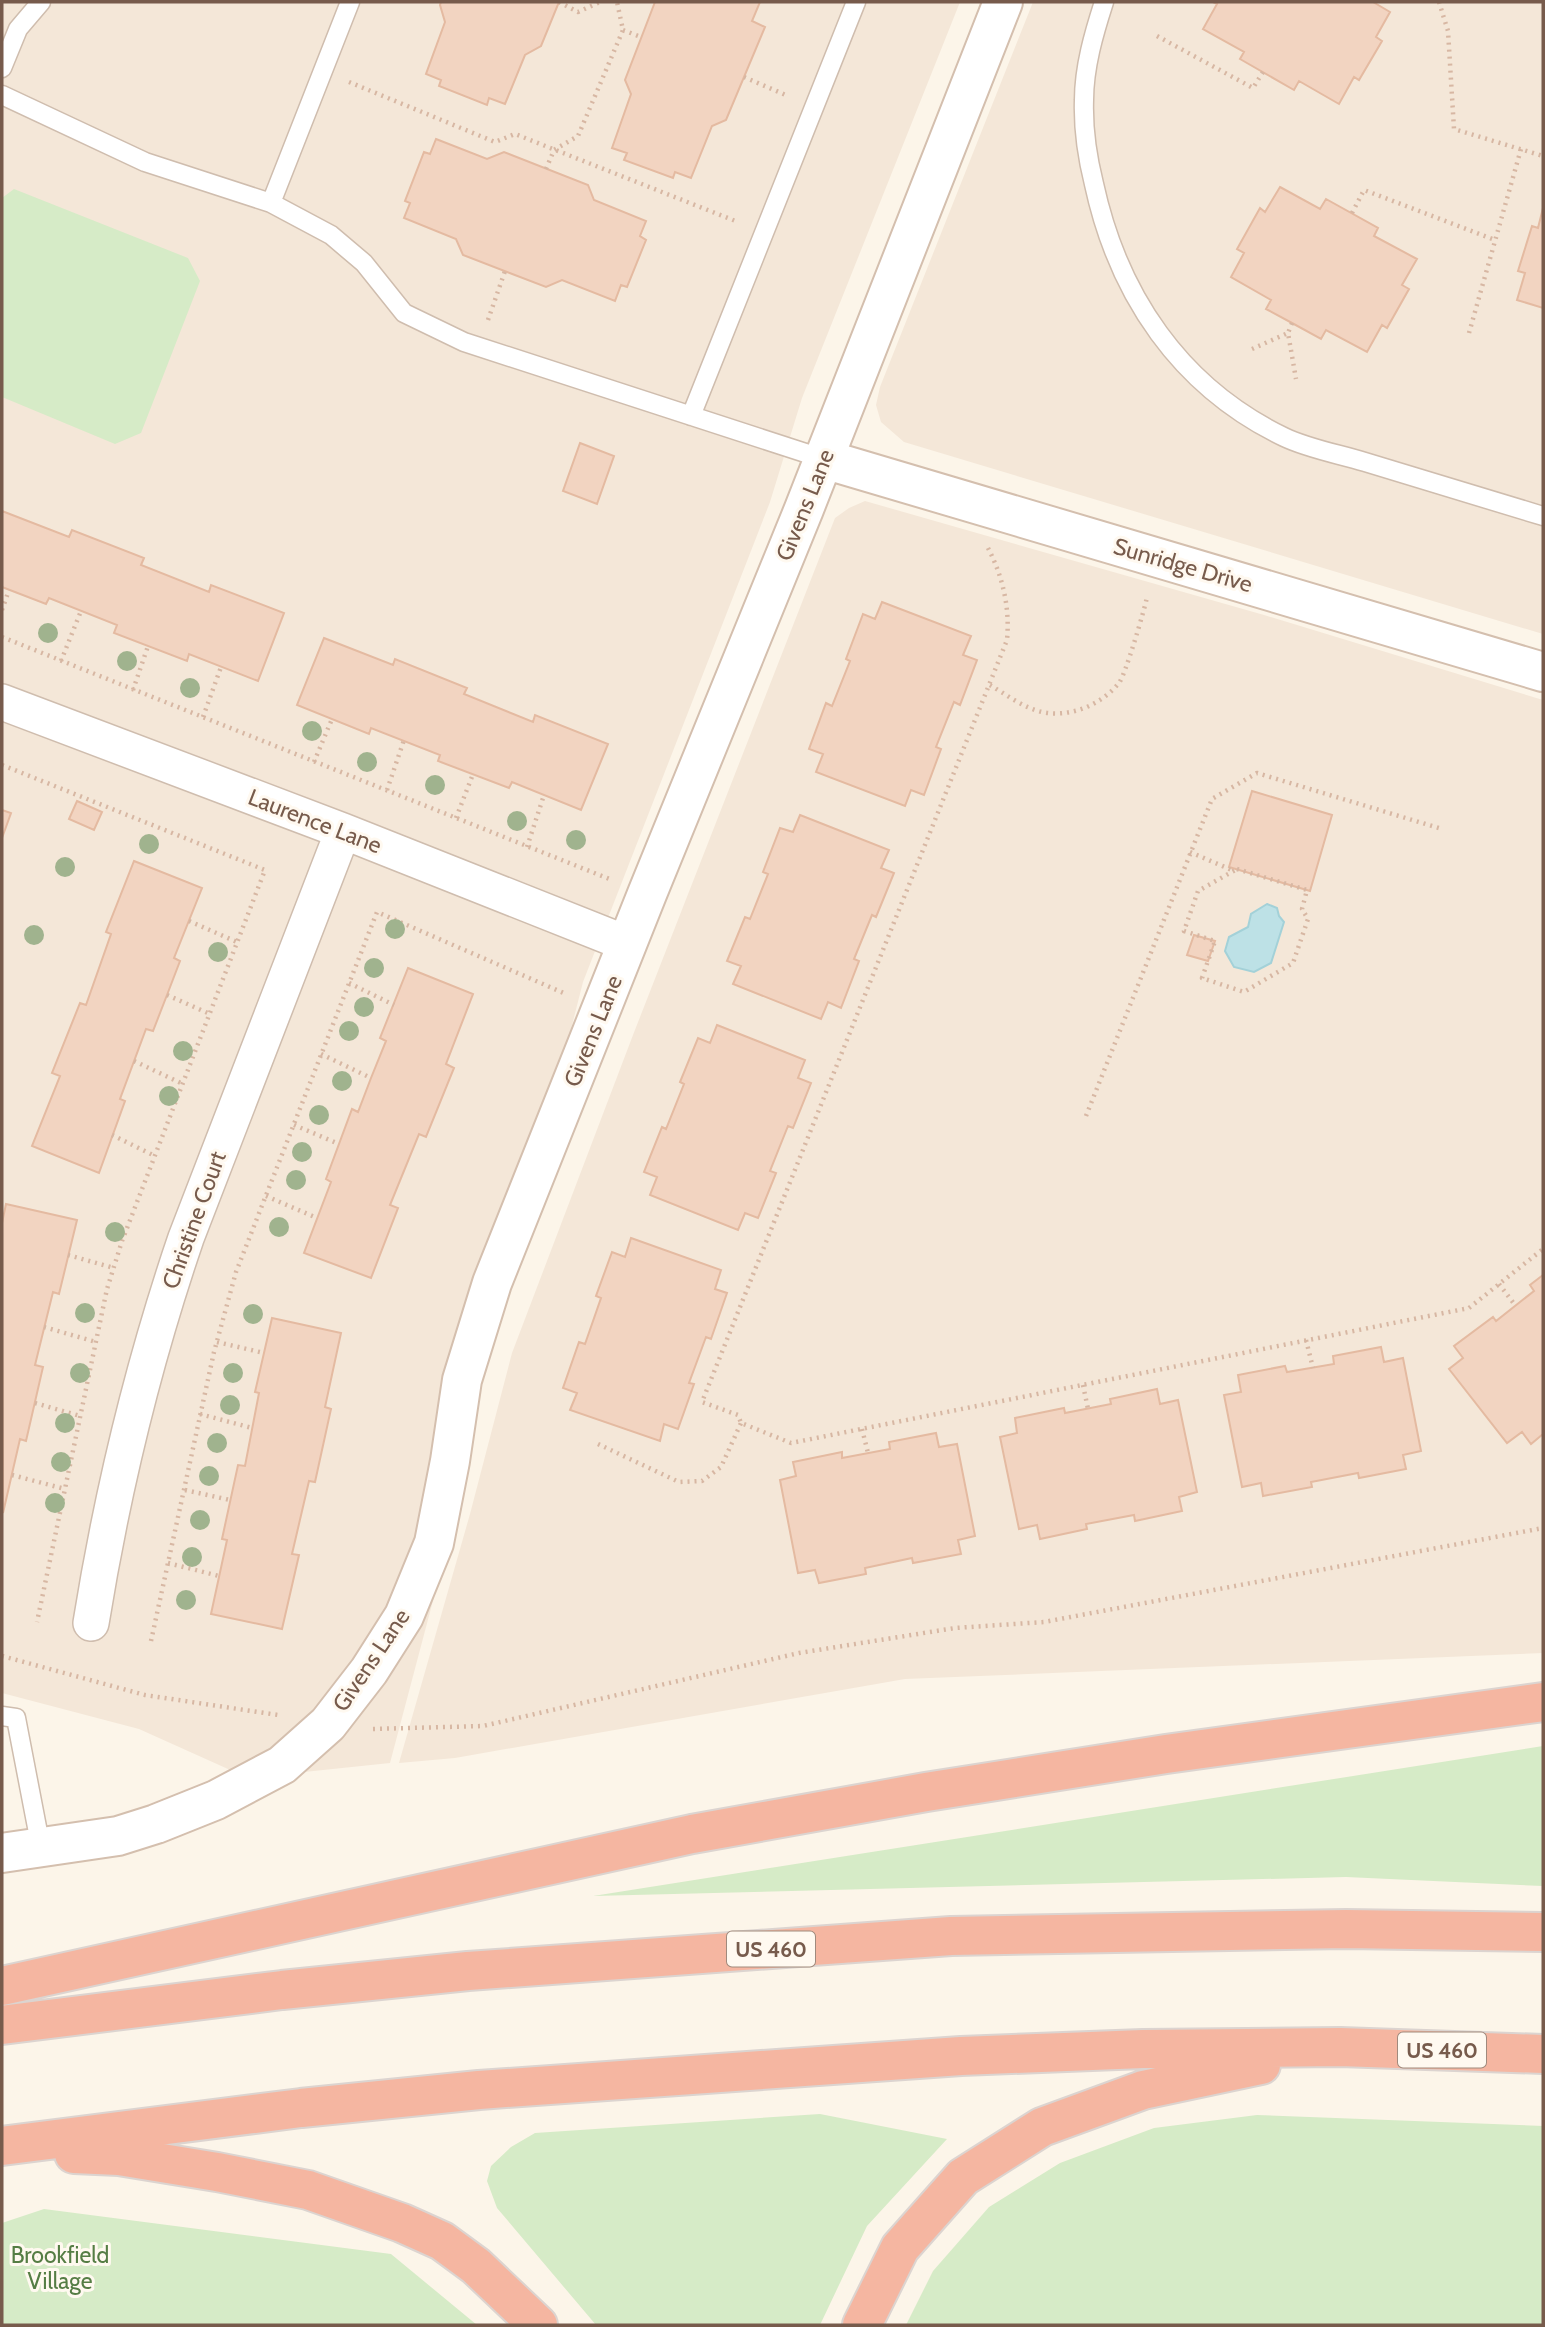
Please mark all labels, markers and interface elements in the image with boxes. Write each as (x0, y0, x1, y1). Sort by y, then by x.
street label: Givens Lane (770, 445, 840, 565)
street label: Sunridge Drive (1110, 532, 1256, 598)
street label: Laurence Lane (244, 783, 386, 859)
street label: Givens Lane (558, 971, 628, 1091)
street label: Christine Court (156, 1147, 232, 1293)
street label: Givens Lane (326, 1603, 416, 1717)
road number: US 460 (727, 1932, 815, 1966)
road number: US 460 (1398, 2032, 1486, 2068)
park label: Brookfield Village (11, 2241, 109, 2295)

